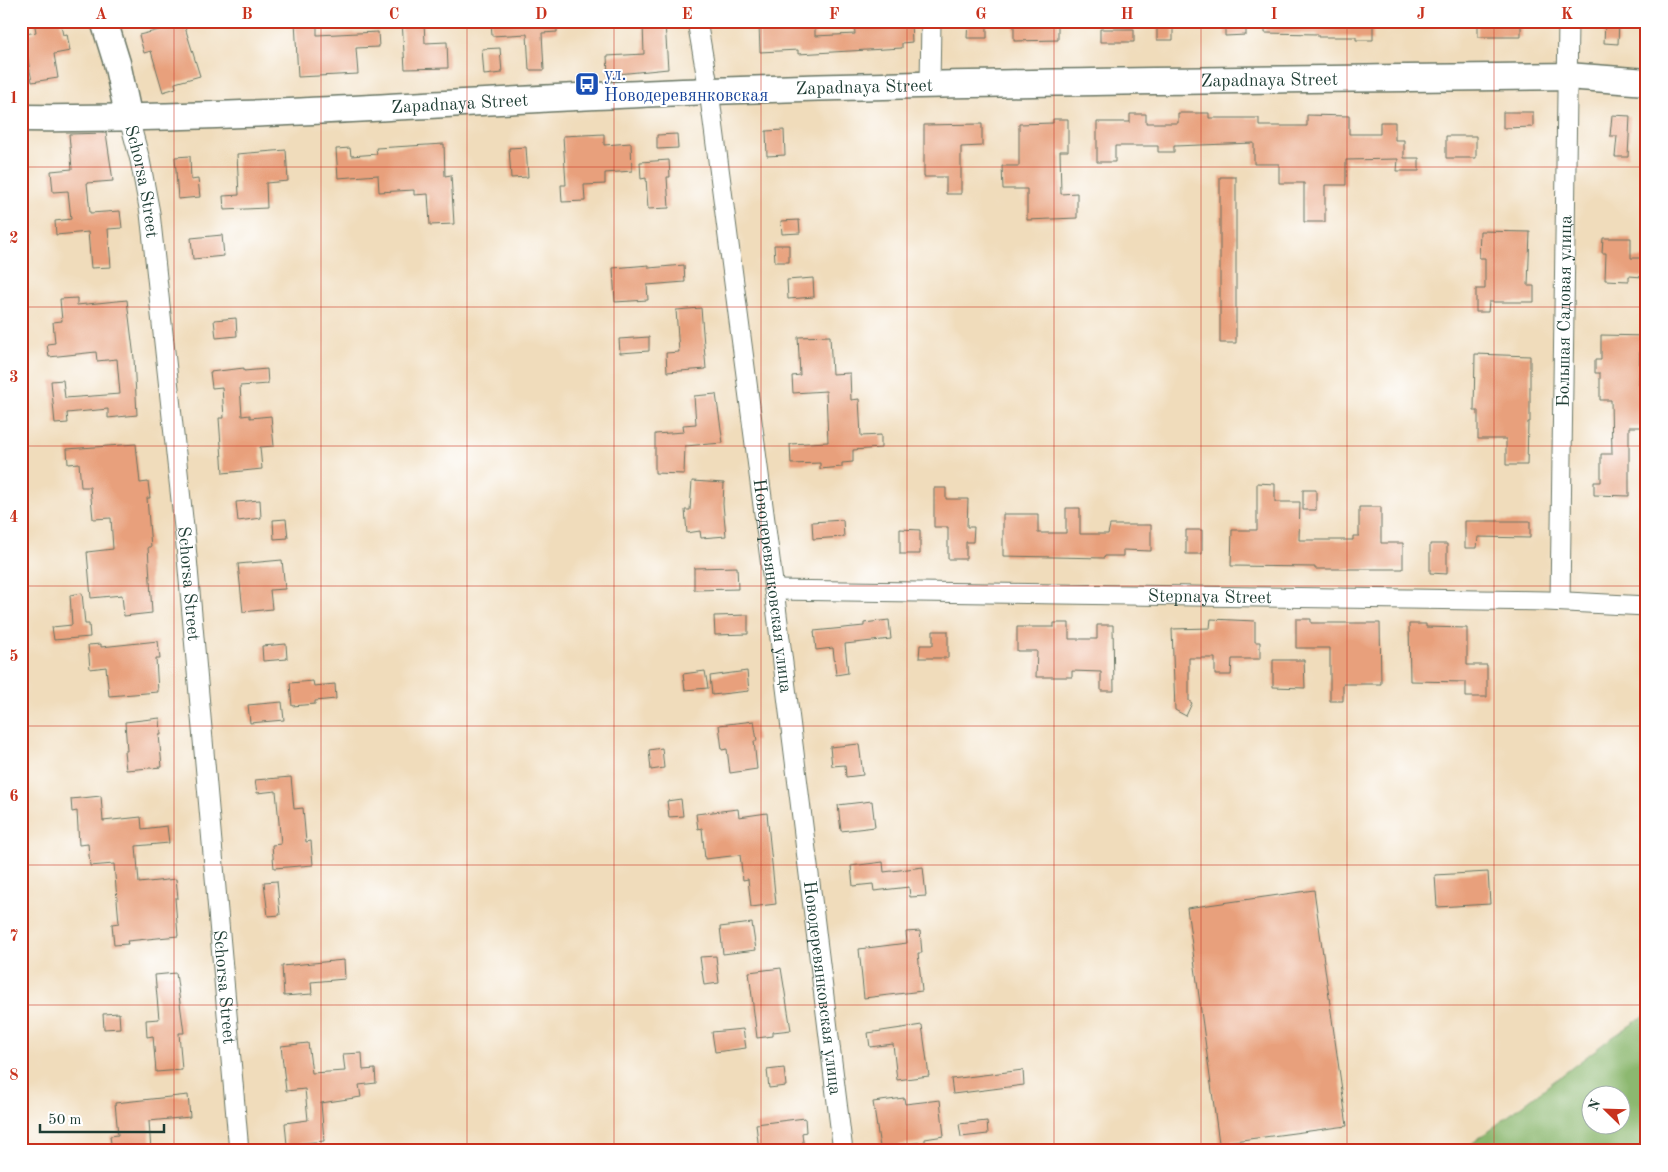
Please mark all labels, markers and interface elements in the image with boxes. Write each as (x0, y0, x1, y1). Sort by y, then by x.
text: A (95, 7, 107, 23)
text: B (241, 7, 253, 23)
text: C (389, 7, 399, 23)
text: D (535, 7, 547, 23)
text: E (681, 7, 693, 23)
text: F (829, 7, 840, 23)
text: G (975, 7, 987, 23)
text: H (1120, 7, 1134, 23)
text: I (1270, 7, 1278, 23)
text: J (1417, 7, 1426, 23)
text: K (1561, 7, 1573, 23)
place label: ул. Новодеревянковская (604, 66, 768, 105)
bus stop icon: ул. Новодеревянковская (574, 71, 600, 97)
street label: Zapadnaya Street (1200, 71, 1338, 90)
street label: Zapadnaya Street (795, 77, 933, 98)
text: 1 (9, 91, 19, 107)
street label: Zapadnaya Street (391, 91, 529, 117)
street label: Schorsa Street (121, 123, 161, 239)
street label: Большая Садовая улица (1555, 215, 1575, 407)
text: 2 (9, 231, 19, 247)
text: 3 (9, 370, 19, 386)
street label: Новодеревянковская улица (750, 478, 795, 694)
text: 4 (9, 510, 19, 526)
street label: Schorsa Street (174, 526, 202, 642)
street label: Stepnaya Street (1148, 587, 1272, 607)
text: 5 (9, 649, 19, 665)
text: 6 (9, 789, 19, 805)
street label: Новодеревянковская улица (800, 880, 844, 1096)
text: 7 (9, 929, 19, 945)
street label: Schorsa Street (210, 929, 238, 1045)
text: 8 (9, 1068, 19, 1084)
north arrow (1580, 1084, 1630, 1134)
text: N (1586, 1097, 1604, 1113)
scale bar (40, 1102, 164, 1134)
text: 50 m (48, 1113, 82, 1128)

